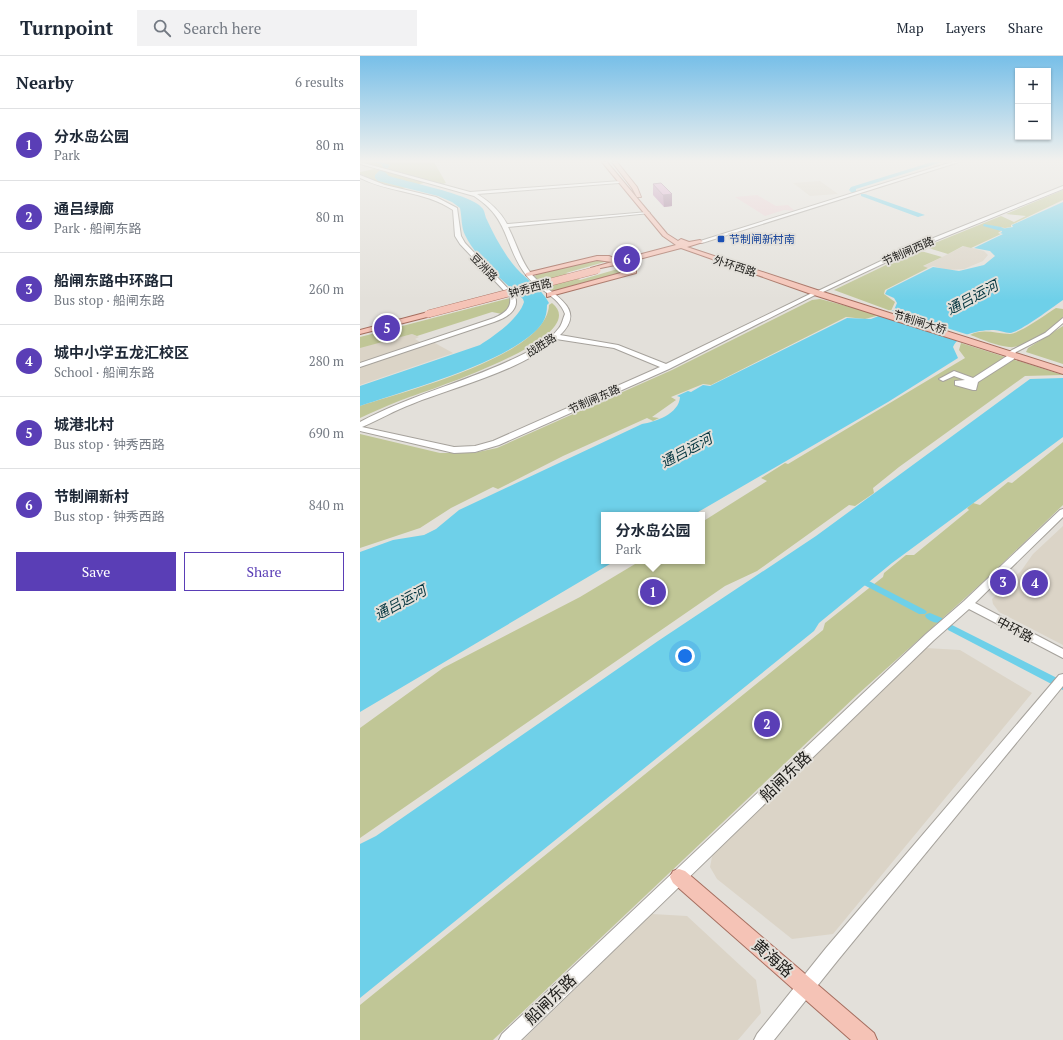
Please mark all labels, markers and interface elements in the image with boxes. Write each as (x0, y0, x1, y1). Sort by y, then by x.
search box (137, 10, 417, 46)
text: Turnpoint (20, 15, 113, 40)
icon: search (151, 17, 173, 39)
text: Search here (183, 18, 261, 38)
text: Map (897, 18, 924, 37)
text: Layers (946, 18, 986, 37)
text: Share (1008, 18, 1043, 37)
map controls (1015, 68, 1051, 140)
button: + (1015, 68, 1051, 104)
text: Nearby (16, 71, 74, 94)
text: 6 results (295, 73, 344, 91)
button: − (1015, 104, 1051, 140)
text: 分水岛公园 (54, 126, 129, 146)
text: 1 (25, 136, 33, 154)
text: 80 m (316, 136, 344, 154)
text: Park (54, 146, 80, 164)
text: 通吕绿廊 (54, 198, 114, 218)
text: 2 (25, 208, 33, 226)
text: 80 m (316, 208, 344, 226)
text: Park · 船闸东路 (54, 219, 141, 237)
place label: 节制闸新村南 (729, 232, 795, 246)
street label: 节制闸西路 (880, 233, 936, 269)
marker: 节制闸新村南 (716, 234, 726, 244)
pin: 6 (614, 244, 640, 274)
street label: 豆洲路 (468, 250, 500, 284)
street label: 外环西路 (712, 253, 758, 279)
text: 船闸东路中环路口 (54, 270, 174, 290)
water label: 通吕运河 (943, 274, 1004, 319)
street label: 钟秀西路 (507, 276, 553, 300)
text: 3 (25, 280, 33, 298)
text: 260 m (309, 280, 344, 298)
text: Bus stop · 船闸东路 (54, 291, 165, 309)
street label: 节制闸大桥 (892, 307, 948, 337)
pin: 5 (374, 313, 400, 343)
street label: 战胜路 (523, 330, 559, 360)
text: 城中小学五龙汇校区 (54, 342, 189, 362)
text: 4 (25, 352, 33, 370)
text: 280 m (309, 352, 344, 370)
text: School · 船闸东路 (54, 363, 154, 381)
street label: 节制闸东路 (566, 381, 622, 417)
text: 城港北村 (54, 414, 114, 434)
text: 5 (25, 424, 33, 442)
text: 690 m (309, 424, 344, 442)
water label: 通吕运河 (657, 427, 718, 472)
text: Bus stop · 钟秀西路 (54, 435, 165, 453)
text: 节制闸新村 (54, 486, 129, 506)
text: 6 (25, 496, 33, 514)
text: 840 m (309, 496, 344, 514)
text: Bus stop · 钟秀西路 (54, 507, 165, 525)
popup (601, 512, 705, 564)
text: 分水岛公园 (615, 520, 691, 540)
text: Park (615, 540, 642, 558)
button: Save (16, 552, 176, 591)
button: Share (184, 552, 344, 591)
pin: 3 (990, 567, 1016, 597)
pin: 4 (1022, 568, 1048, 598)
pin: 1 (640, 577, 666, 607)
water label: 通吕运河 (371, 579, 432, 624)
street label: 中环路 (994, 612, 1036, 646)
your location (675, 646, 695, 666)
pin: 2 (754, 709, 780, 739)
street label: 船闸东路 (754, 746, 816, 806)
street label: 黄海路 (748, 934, 798, 982)
street label: 船闸东路 (519, 969, 581, 1029)

